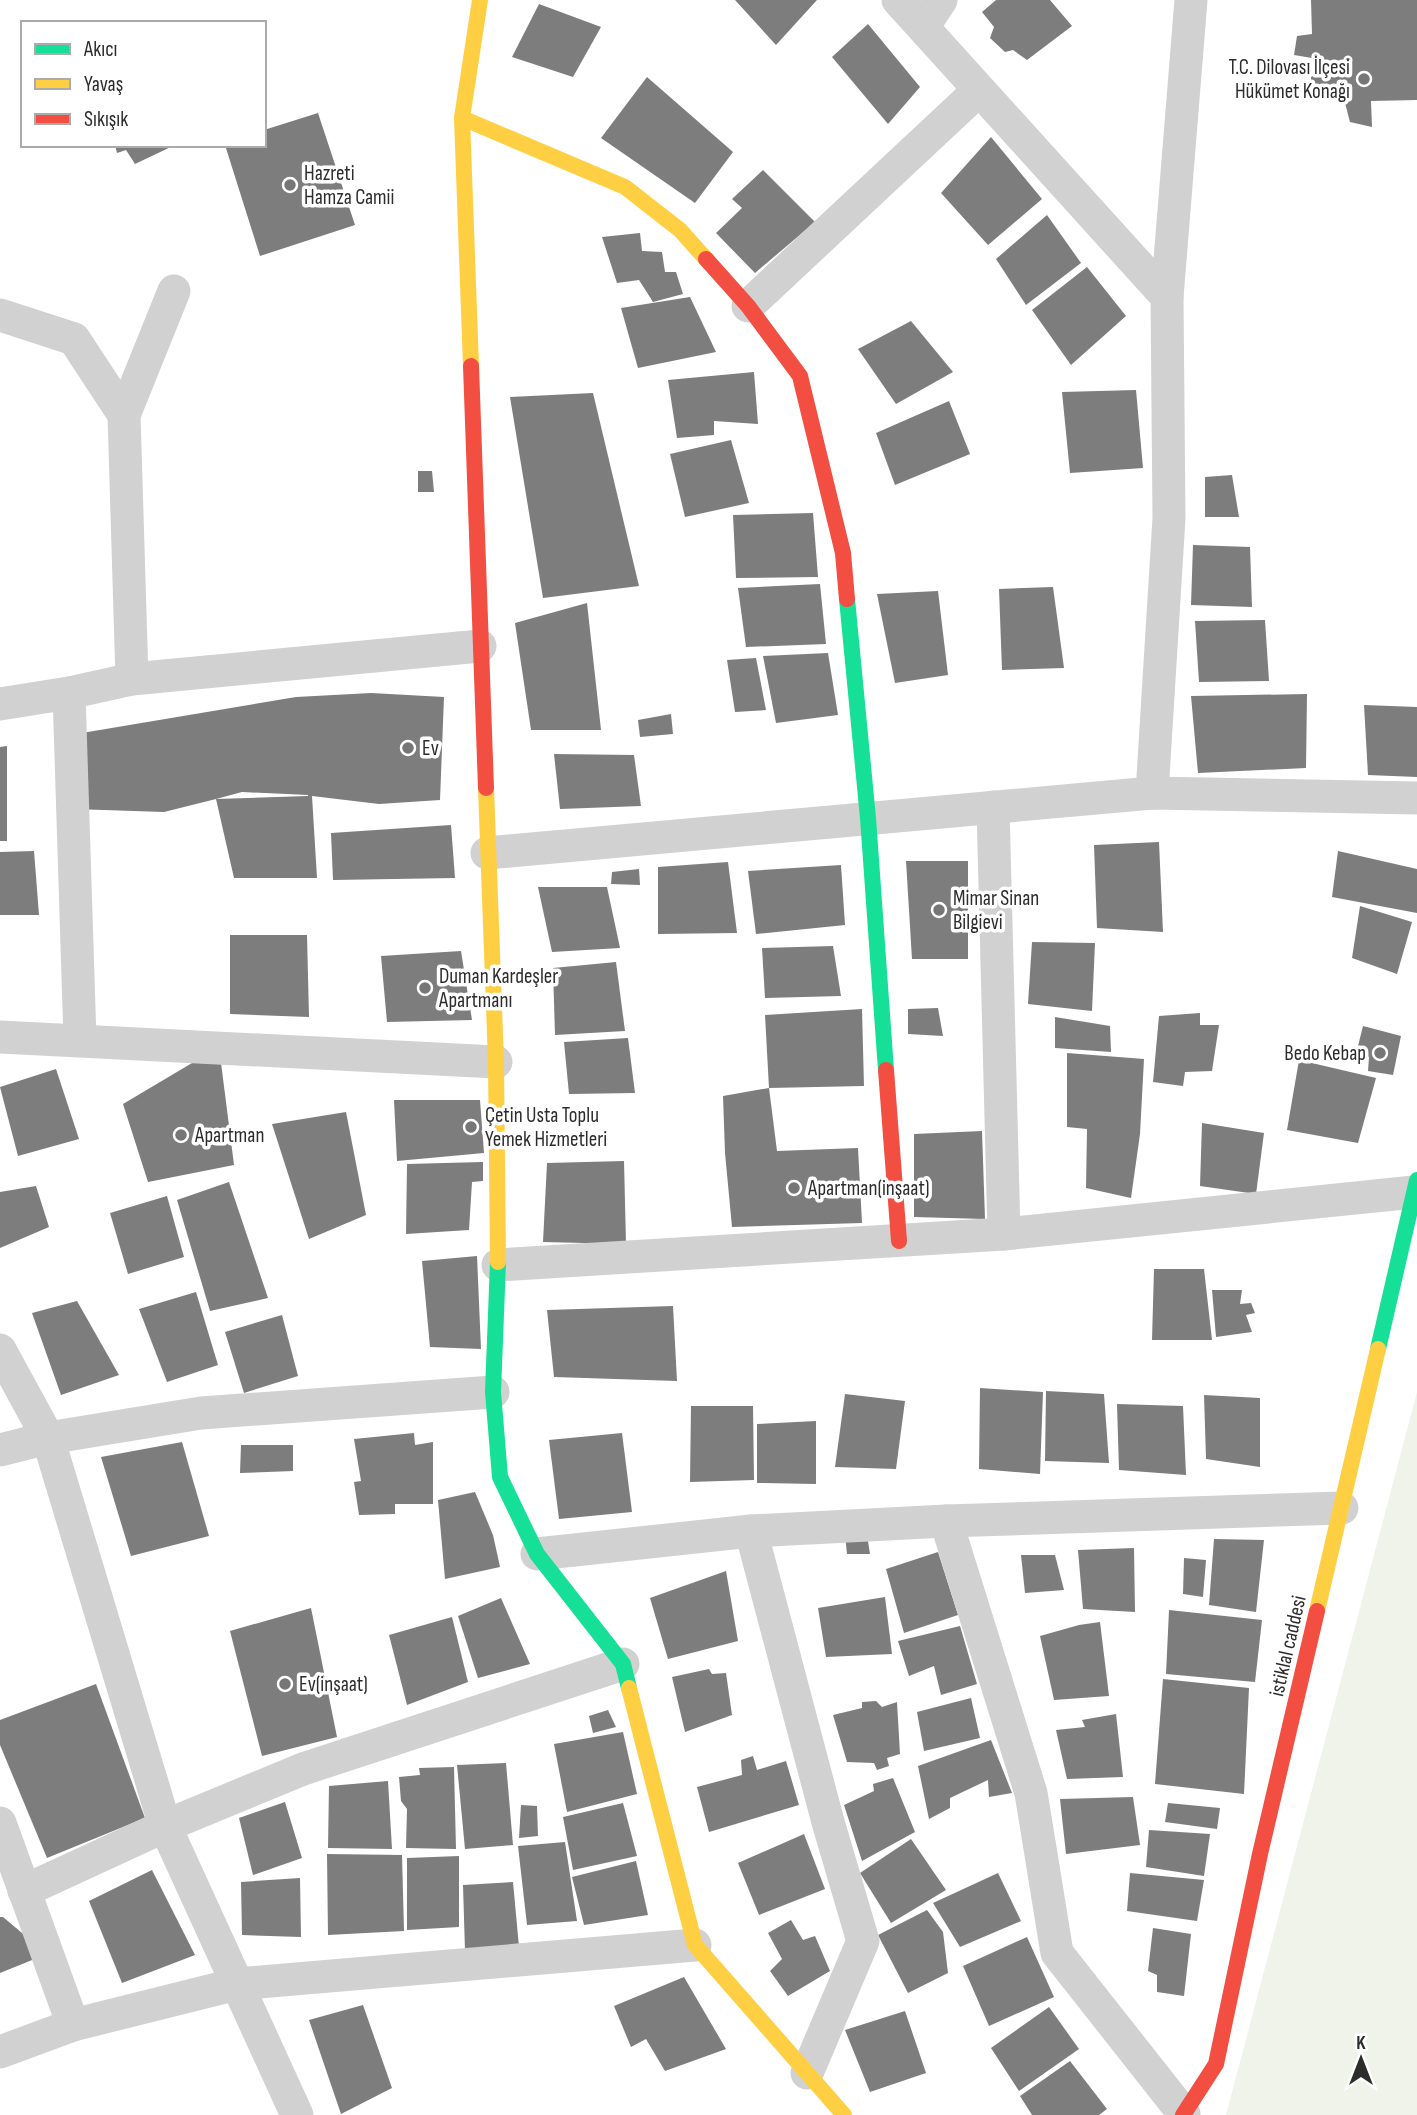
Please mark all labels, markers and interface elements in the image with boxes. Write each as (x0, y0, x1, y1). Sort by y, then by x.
legend (21, 21, 266, 147)
text: Akıcı (83, 37, 117, 62)
place label: T.C. Dilovası İlçesi Hükümet Konağı (1229, 55, 1350, 104)
marker: T.C. Dilovası İlçesi Hükümet Konağı (1356, 71, 1372, 87)
text: Yavaş (84, 72, 123, 97)
text: Sıkışık (84, 107, 128, 132)
place label: Hazreti Hamza Camii (304, 161, 394, 210)
marker: Hazreti Hamza Camii (282, 177, 298, 193)
place label: Ev (422, 736, 439, 761)
marker: Ev (400, 740, 416, 756)
place label: Mimar Sinan Bilgievi (953, 886, 1039, 935)
marker: Mimar Sinan Bilgievi (931, 902, 947, 918)
place label: Duman Kardeşler Apartmanı (438, 964, 558, 1013)
marker: Duman Kardeşler Apartmanı (417, 980, 433, 996)
place label: Bedo Kebap (1284, 1041, 1366, 1066)
marker: Bedo Kebap (1372, 1045, 1388, 1061)
place label: Çetin Usta Toplu Yemek Hizmetleri (485, 1103, 607, 1152)
marker: Çetin Usta Toplu Yemek Hizmetleri (463, 1119, 479, 1135)
place label: Apartman (194, 1123, 264, 1148)
marker: Apartman (173, 1127, 189, 1143)
place label: Apartman(inşaat) (807, 1176, 929, 1201)
marker: Apartman(inşaat) (786, 1180, 802, 1196)
street label: istiklal caddesi (1264, 1593, 1312, 1699)
place label: Ev(inşaat) (299, 1672, 368, 1697)
marker: Ev(inşaat) (277, 1676, 293, 1692)
north arrow (1326, 2024, 1396, 2094)
text: K (1356, 2032, 1366, 2055)

